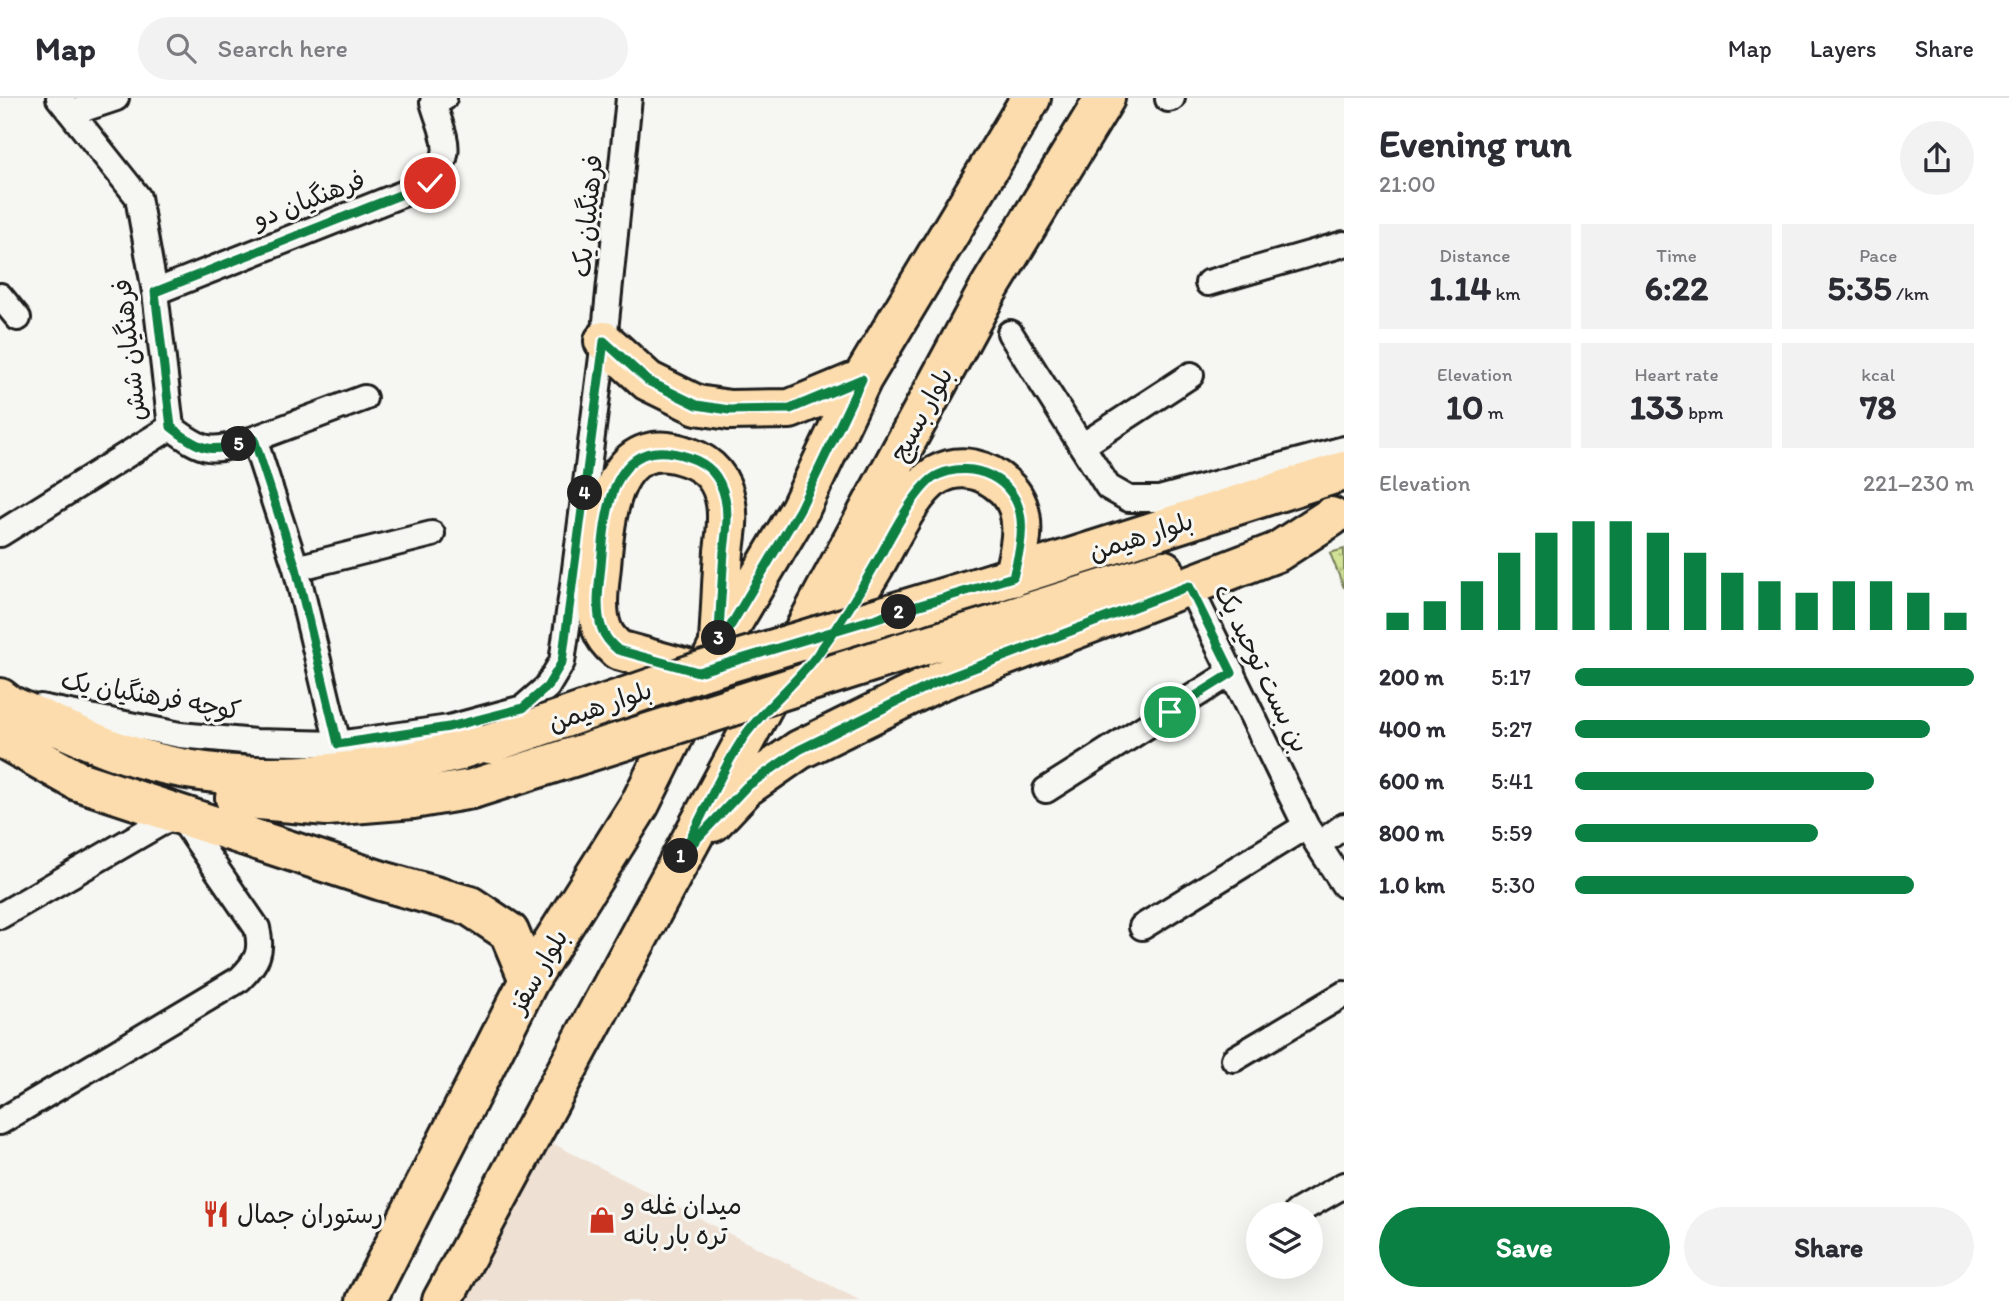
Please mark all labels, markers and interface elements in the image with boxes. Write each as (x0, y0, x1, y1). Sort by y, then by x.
search box (138, 17, 628, 80)
text: Map (35, 29, 96, 68)
icon: search (162, 29, 200, 67)
text: Search here (218, 32, 348, 64)
text: Map (1728, 34, 1772, 63)
text: Layers (1810, 34, 1877, 63)
text: Share (1915, 34, 1974, 63)
text: Evening run (1379, 121, 1572, 167)
button: share (1900, 121, 1974, 195)
pin (400, 153, 460, 213)
street label: فرهنگیان یک (565, 153, 609, 279)
street label: فرهنگیان دو (247, 163, 370, 236)
icon: check (411, 164, 449, 202)
text: 21:00 (1379, 170, 1436, 198)
text: Distance (1439, 244, 1510, 267)
text: Time (1656, 244, 1697, 267)
text: Pace (1859, 244, 1897, 267)
text: 1.14 (1429, 267, 1491, 309)
text: 6:22 (1645, 267, 1708, 309)
text: 5:35 (1827, 267, 1892, 309)
street label: فرهنگیان شش (106, 277, 152, 423)
text: km (1491, 282, 1521, 305)
text: /km (1892, 282, 1929, 305)
street label: بلوار بسیج (882, 361, 962, 468)
text: Elevation (1437, 363, 1513, 386)
text: Heart rate (1634, 363, 1719, 386)
text: kcal (1861, 363, 1895, 386)
text: 10 (1446, 386, 1484, 428)
text: 133 (1630, 386, 1684, 428)
text: 78 (1860, 386, 1896, 428)
text: m (1484, 401, 1504, 424)
text: bpm (1684, 401, 1723, 424)
pin: 5 (222, 426, 256, 462)
text: 5 (234, 432, 243, 455)
text: Elevation (1379, 469, 1470, 497)
text: 221–230 m (1863, 469, 1974, 497)
pin: 4 (568, 476, 602, 510)
text: 4 (579, 481, 590, 504)
street label: بلوار هیمن (1085, 504, 1197, 568)
street label: بن بست توحید یک (1207, 578, 1317, 758)
pin: 2 (881, 594, 916, 630)
text: 2 (894, 600, 904, 623)
pin: 3 (702, 620, 736, 656)
text: 3 (713, 626, 724, 649)
street label: کوچه فرهنگیان یک (58, 663, 244, 727)
text: 200 m (1379, 663, 1444, 691)
text: 5:17 (1491, 663, 1531, 691)
street label: بلوار هیمن (544, 673, 656, 739)
pin (1140, 682, 1200, 742)
icon: arrive (1151, 693, 1189, 731)
text: 400 m (1379, 715, 1446, 743)
text: 5:27 (1491, 715, 1532, 743)
text: 600 m (1379, 767, 1444, 795)
text: 5:41 (1491, 767, 1533, 795)
text: 800 m (1379, 819, 1444, 847)
text: 5:59 (1491, 819, 1533, 847)
pin: 1 (664, 838, 698, 874)
text: 1 (676, 844, 685, 867)
text: 1.0 km (1379, 871, 1445, 899)
text: 5:30 (1491, 871, 1535, 899)
street label: بلوار سقز (500, 923, 575, 1021)
place label: میدان غله و تره بار بانه (621, 1189, 742, 1251)
place label: رستوران جمال (237, 1198, 383, 1231)
restaurant icon: رستوران جمال (201, 1199, 231, 1229)
map controls (1246, 1202, 1323, 1279)
button: layers (1246, 1202, 1323, 1279)
shop icon: میدان غله و تره بار بانه (587, 1205, 617, 1235)
button: Save (1379, 1207, 1670, 1287)
button: Share (1684, 1207, 1974, 1287)

